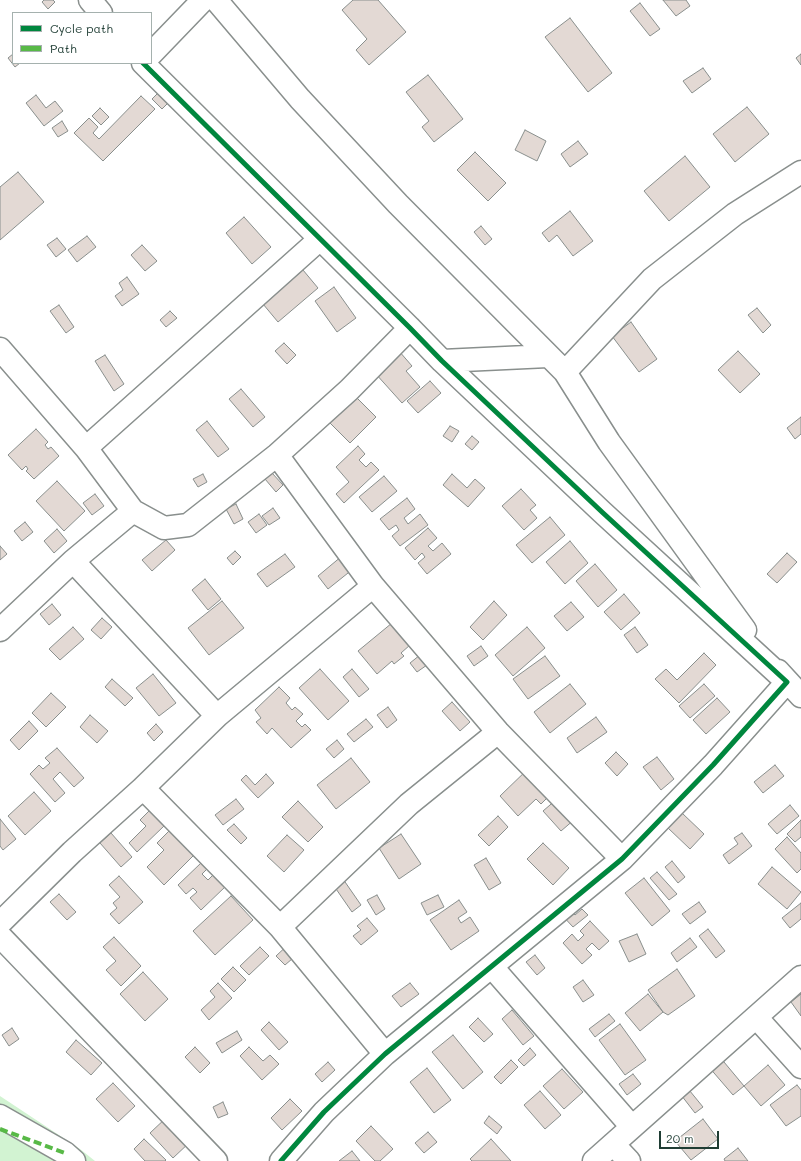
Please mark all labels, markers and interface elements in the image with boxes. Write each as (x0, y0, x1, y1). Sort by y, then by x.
legend (12, 12, 152, 64)
text: Cycle path (50, 20, 113, 36)
text: Path (50, 40, 77, 56)
scale bar (661, 1123, 721, 1149)
text: 20 m (666, 1130, 694, 1146)

